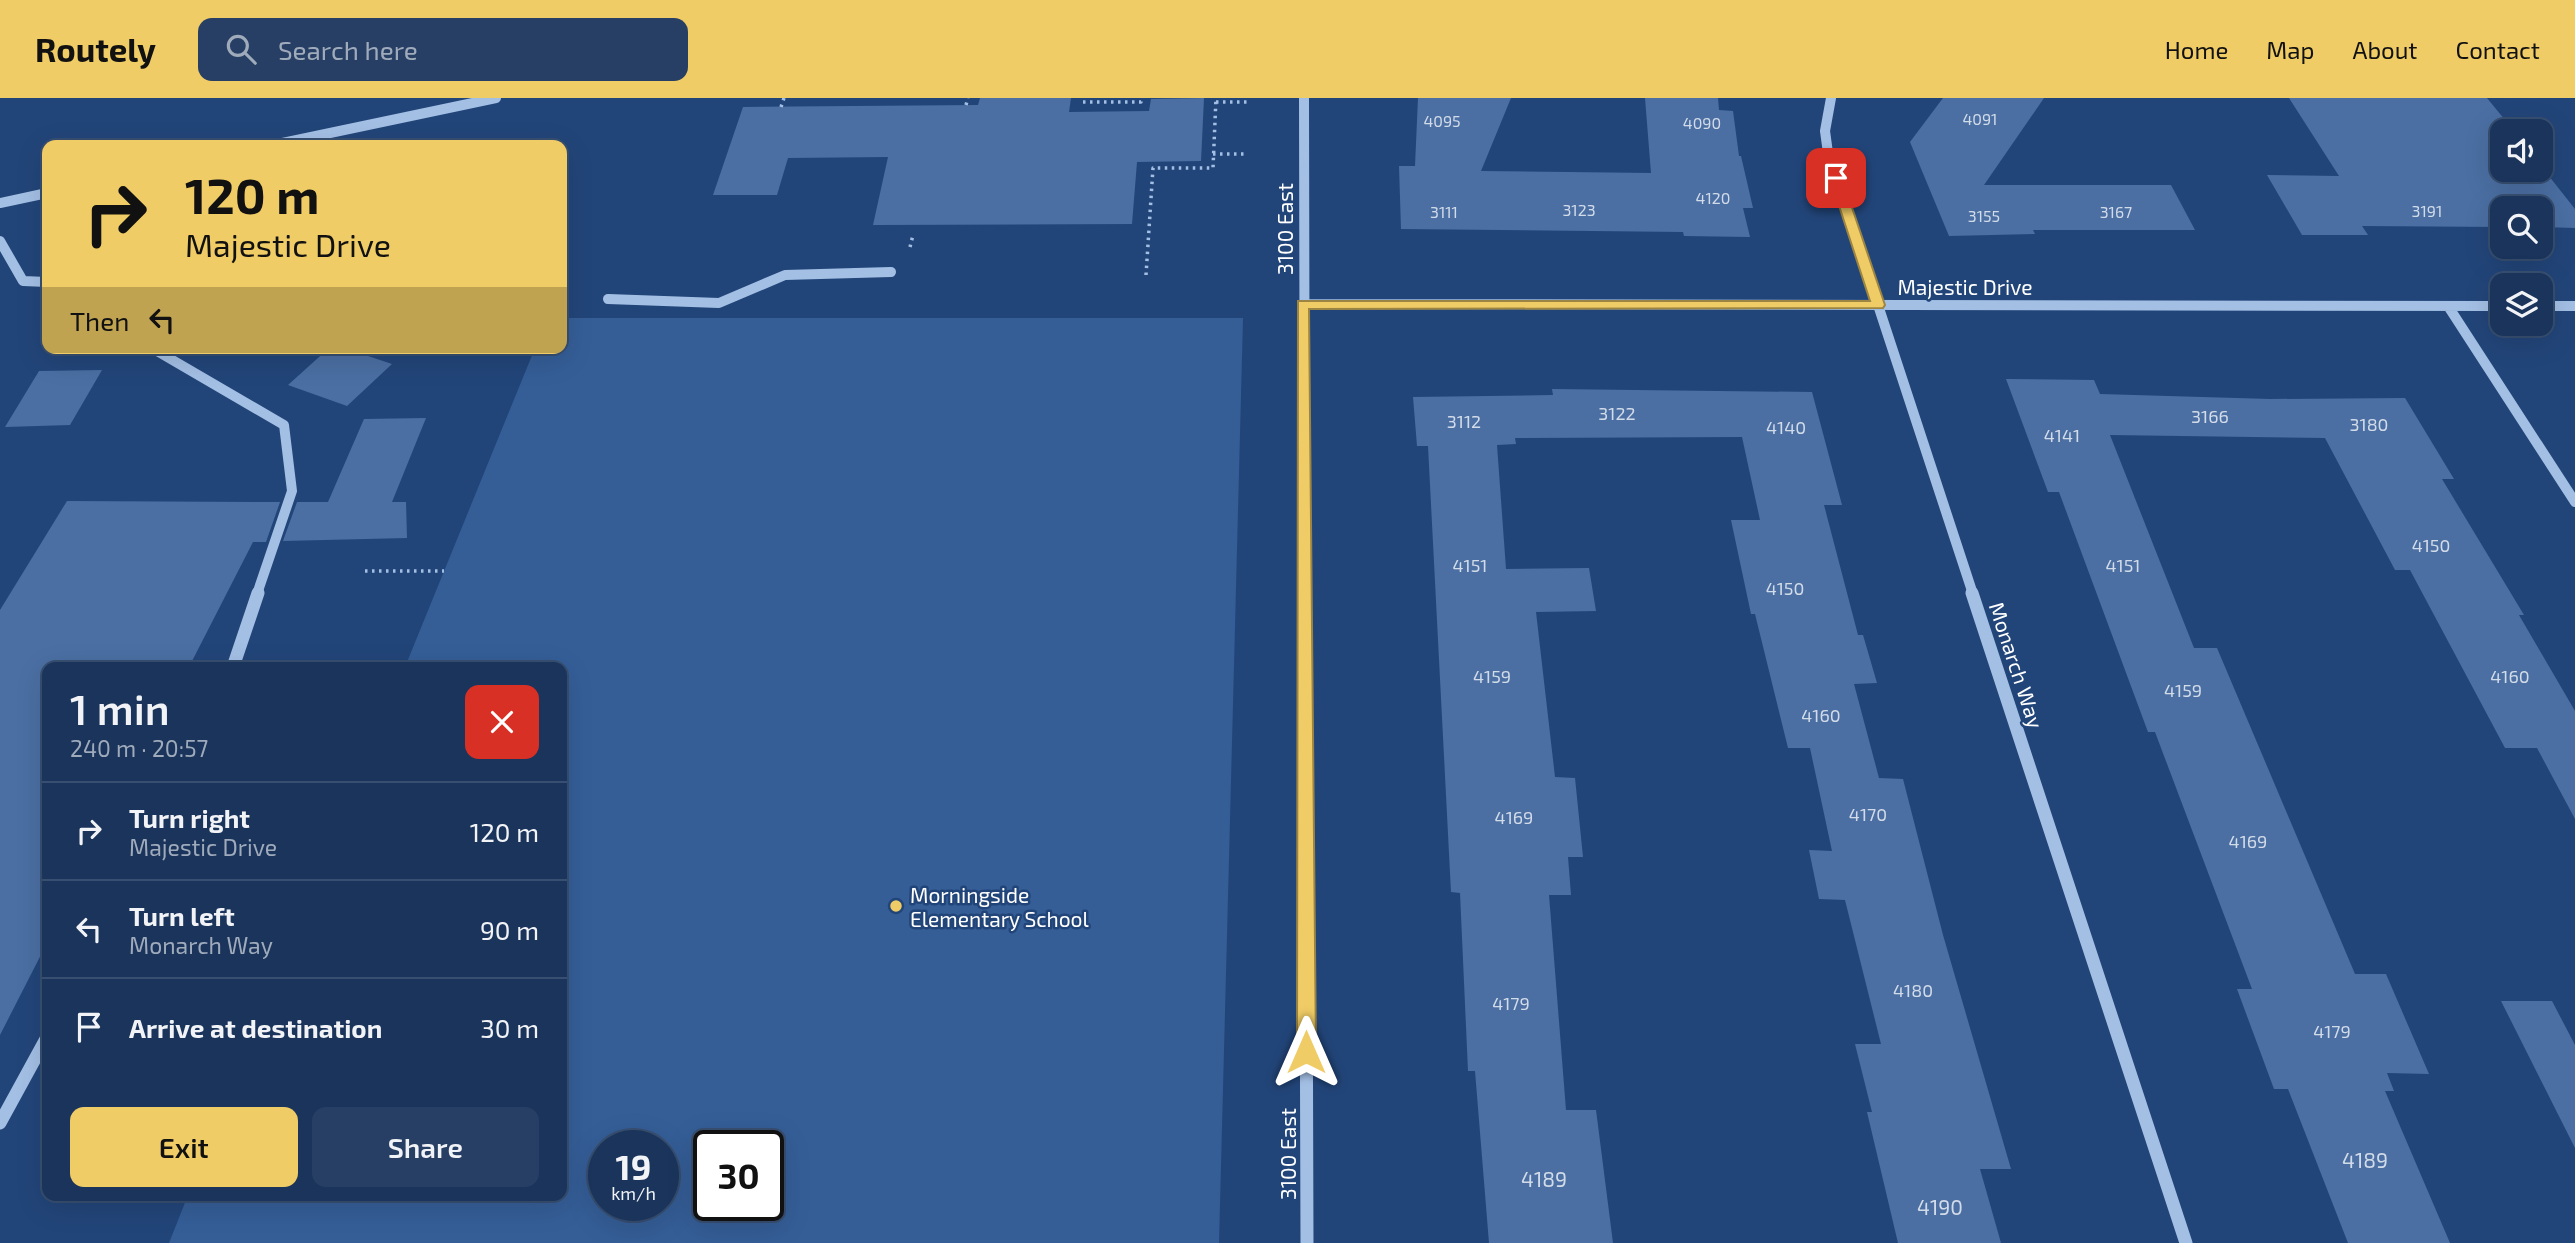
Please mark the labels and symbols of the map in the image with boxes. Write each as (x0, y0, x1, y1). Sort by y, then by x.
house number: 4091 (1962, 109, 1998, 128)
house number: 4095 (1423, 111, 1461, 130)
house number: 4090 (1683, 113, 1721, 132)
pin (1806, 148, 1866, 208)
street label: 3100 East (1272, 183, 1297, 275)
house number: 4120 (1696, 188, 1730, 207)
house number: 3123 (1562, 200, 1596, 219)
house number: 3191 (2412, 201, 2442, 220)
house number: 3111 (1430, 202, 1458, 221)
house number: 3167 (2100, 202, 2132, 221)
house number: 3155 (1968, 206, 2000, 225)
street label: Majestic Drive (1897, 274, 2033, 300)
house number: 3122 (1598, 402, 1636, 424)
house number: 3166 (2191, 405, 2229, 427)
house number: 3112 (1447, 410, 1481, 432)
house number: 3180 (2350, 413, 2388, 435)
house number: 4140 (1766, 416, 1806, 438)
house number: 4141 (2044, 424, 2080, 446)
house number: 4150 (2412, 534, 2450, 556)
house number: 4151 (1452, 554, 1488, 576)
house number: 4151 (2105, 554, 2141, 576)
house number: 4150 (1766, 577, 1804, 599)
street label: Monarch Way (1985, 599, 2049, 731)
house number: 4159 (1473, 665, 1511, 687)
house number: 4160 (2490, 665, 2530, 687)
house number: 4159 (2164, 679, 2202, 701)
house number: 4160 (1801, 704, 1841, 726)
house number: 4170 (1849, 803, 1887, 825)
house number: 4169 (1495, 806, 1533, 828)
house number: 4169 (2229, 830, 2267, 852)
place label: Morningside Elementary School (910, 882, 1090, 931)
marker: Morningside Elementary School (888, 898, 904, 914)
house number: 4180 (1893, 979, 1933, 1001)
house number: 4179 (1492, 992, 1530, 1014)
position arrow (1269, 1015, 1343, 1089)
house number: 4179 (2313, 1020, 2351, 1042)
street label: 3100 East (1275, 1108, 1300, 1200)
speed limit sign: 30 (693, 1130, 784, 1221)
house number: 4189 (2342, 1147, 2388, 1172)
house number: 4189 (1521, 1166, 1567, 1191)
house number: 4190 (1917, 1194, 1963, 1219)

